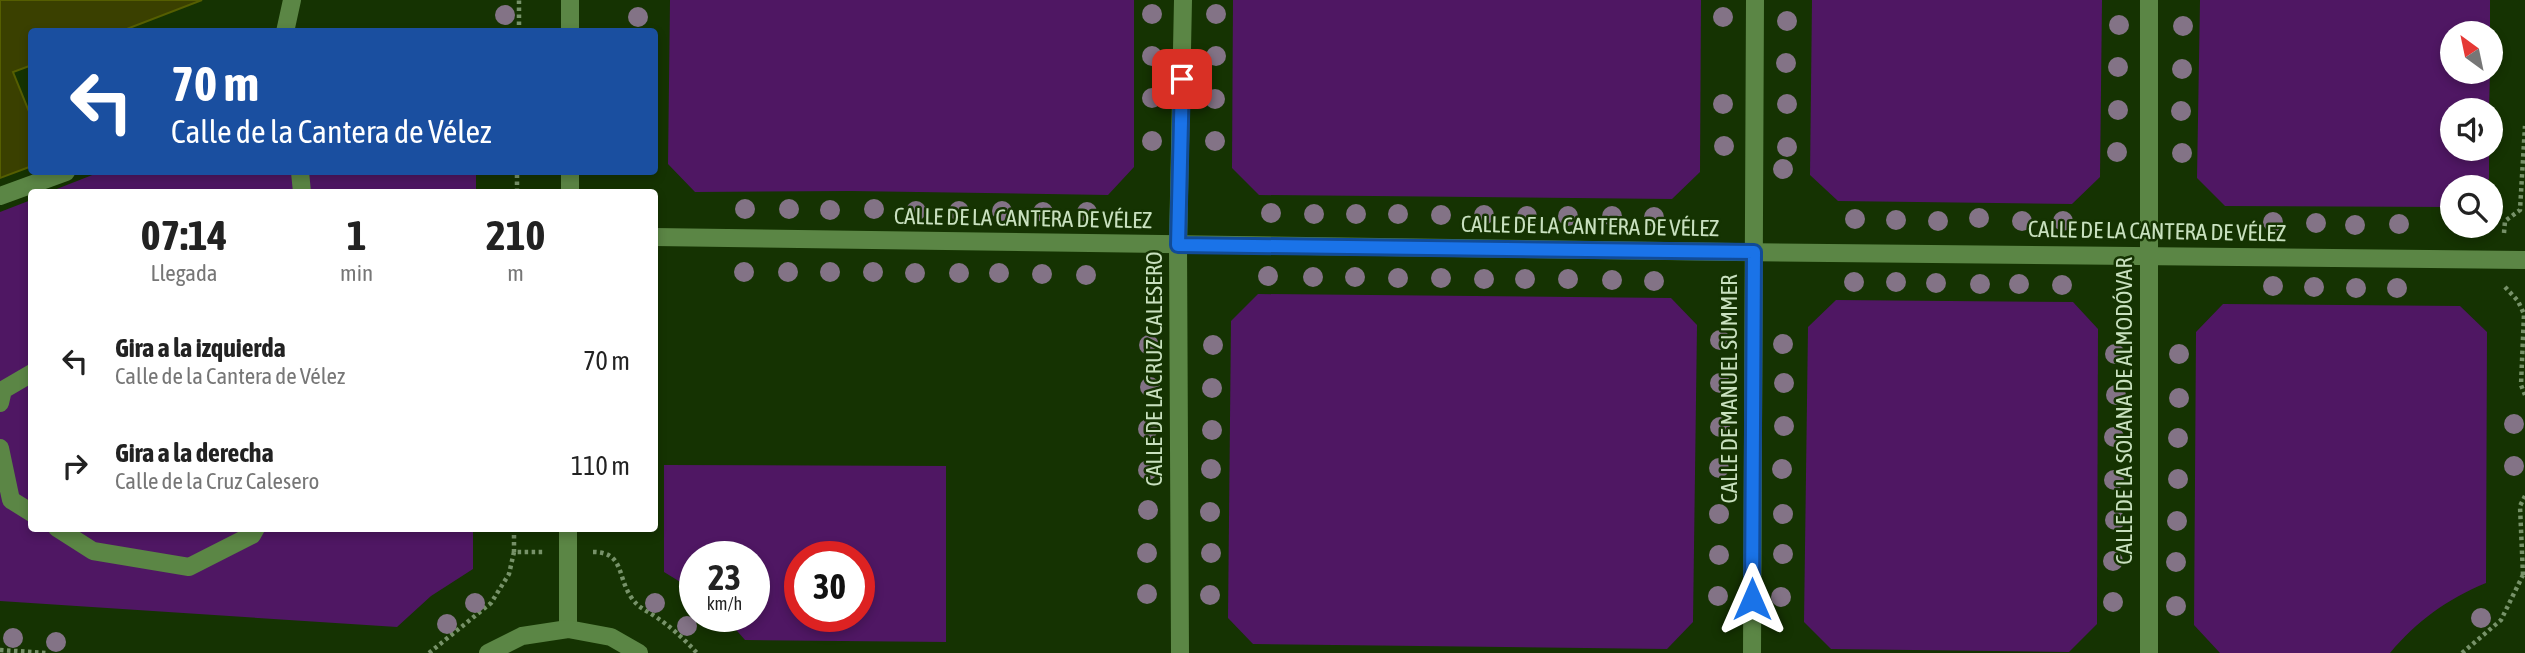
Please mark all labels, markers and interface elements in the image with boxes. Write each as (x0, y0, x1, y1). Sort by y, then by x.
north arrow (2440, 21, 2502, 84)
map controls (2440, 21, 2503, 238)
pin (1152, 49, 1212, 109)
text: 70 m (171, 55, 259, 111)
icon: left (56, 56, 147, 147)
icon: arrive (1163, 60, 1201, 98)
button: sound (2440, 98, 2503, 161)
text: Calle de la Cantera de Vélez (171, 113, 491, 150)
button: search (2440, 175, 2503, 238)
street label: CALLE DE LA CANTERA DE VÉLEZ (894, 203, 1152, 233)
text: 07:14 (141, 211, 227, 259)
text: 1 (347, 211, 366, 259)
text: 210 (486, 211, 545, 259)
street label: CALLE DE LA CANTERA DE VÉLEZ (1461, 211, 1719, 241)
street label: CALLE DE LA CANTERA DE VÉLEZ (2028, 216, 2286, 246)
street label: CALLE DE LA CRUZ CALESERO (1141, 252, 1167, 486)
street label: CALLE DE LA SOLANA DE ALMODÓVAR (2111, 257, 2137, 565)
text: Llegada (151, 260, 218, 286)
text: min (340, 260, 373, 286)
text: m (507, 260, 524, 286)
street label: CALLE DE MANUEL SUMMER (1716, 274, 1742, 504)
text: Gira a la izquierda (115, 333, 286, 363)
icon: left (56, 342, 94, 380)
text: 70 m (583, 346, 630, 376)
text: Calle de la Cantera de Vélez (115, 363, 345, 389)
text: Gira a la derecha (115, 438, 274, 468)
icon: right (56, 447, 94, 485)
text: 110 m (571, 451, 630, 481)
text: Calle de la Cruz Calesero (115, 468, 319, 494)
speed limit sign: 30 (784, 541, 875, 632)
text: 23 (708, 557, 741, 597)
position arrow (1715, 562, 1789, 636)
text: km/h (707, 593, 742, 614)

